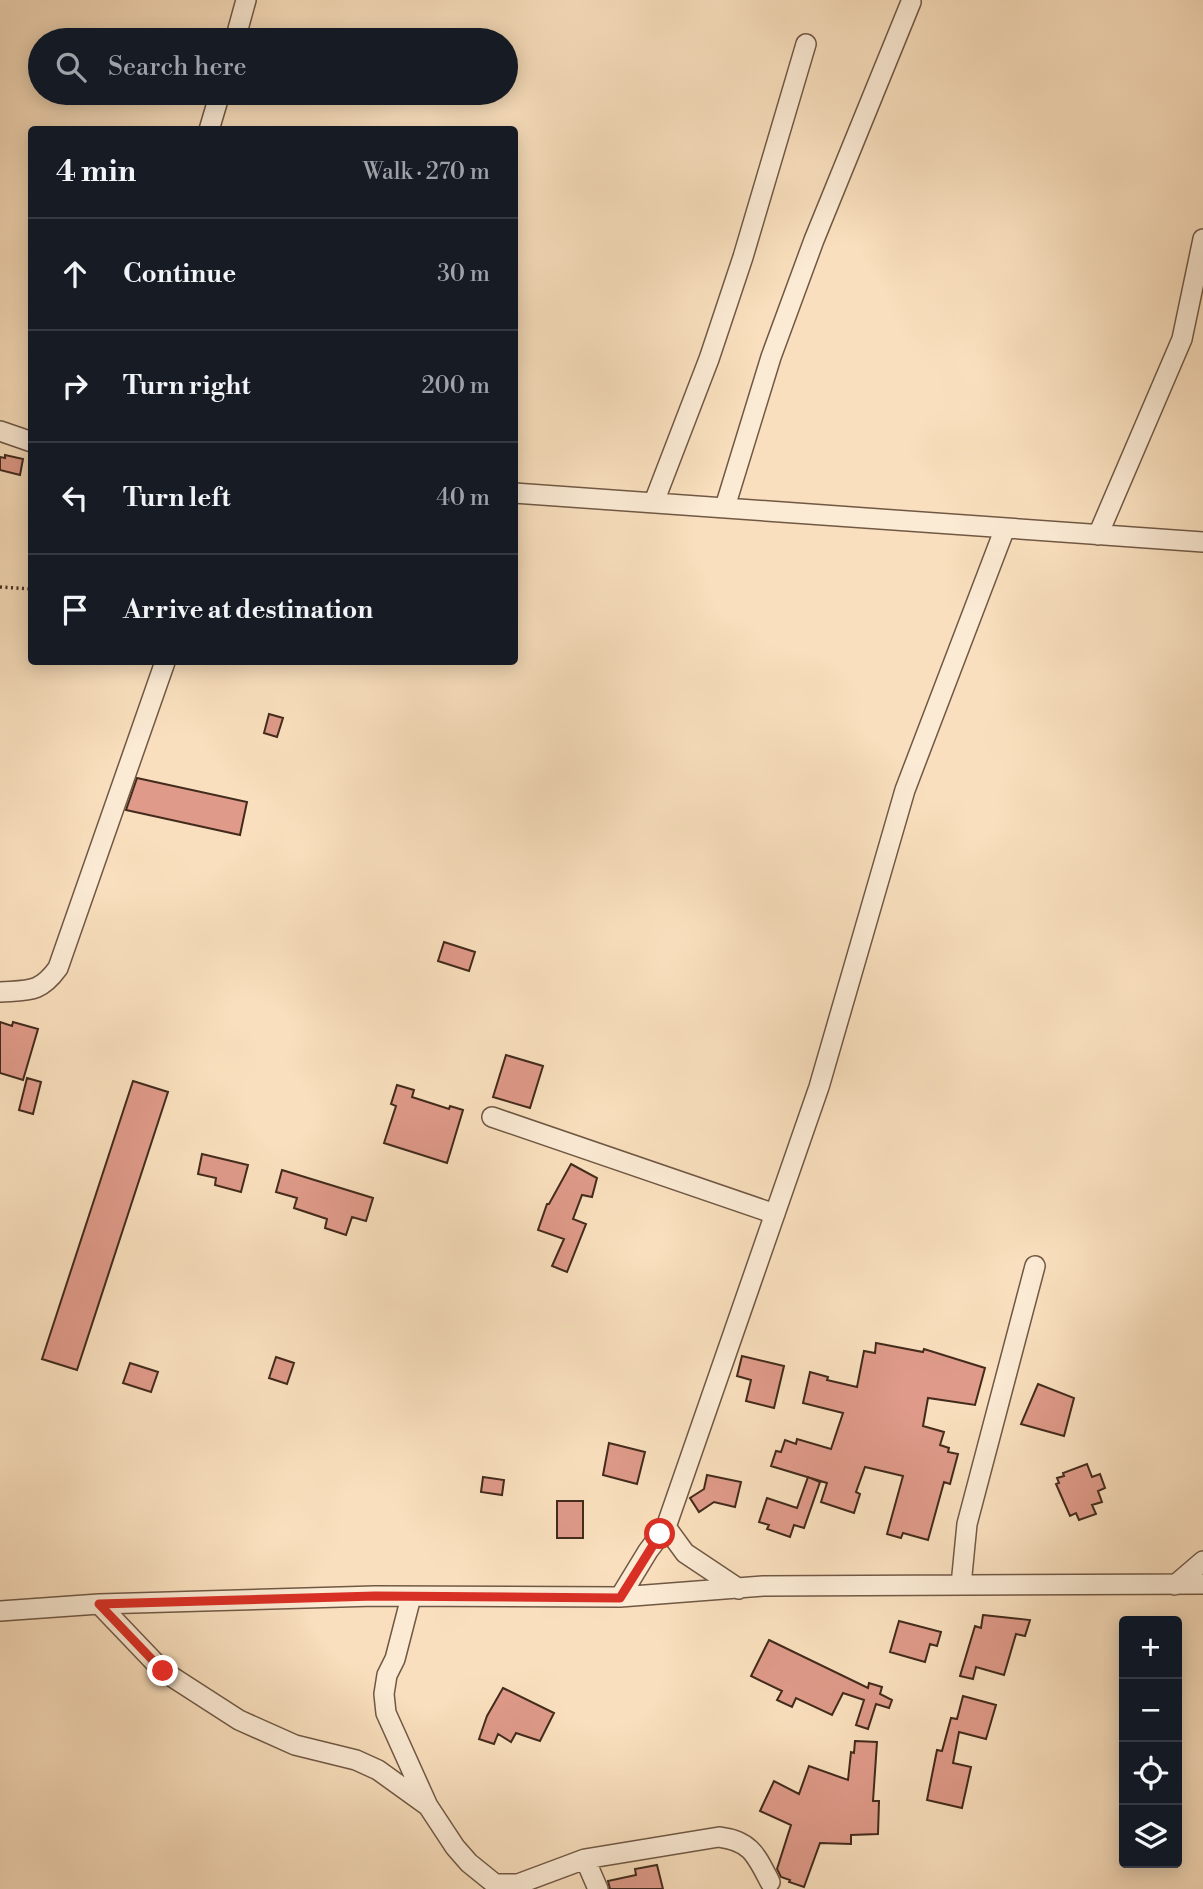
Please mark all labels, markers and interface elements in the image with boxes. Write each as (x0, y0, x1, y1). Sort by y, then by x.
search box (28, 28, 518, 105)
icon: search (52, 48, 90, 86)
text: Search here (108, 51, 247, 83)
text: 4 min (56, 153, 136, 191)
text: Walk · 270 m (363, 158, 490, 186)
icon: ahead (56, 255, 94, 293)
text: Continue (123, 258, 236, 290)
text: 30 m (437, 260, 490, 288)
icon: right (56, 367, 94, 405)
text: Turn right (123, 370, 251, 402)
text: 200 m (422, 372, 490, 400)
icon: left (56, 479, 94, 517)
text: Turn left (123, 482, 231, 514)
text: 40 m (436, 484, 490, 512)
icon: arrive (56, 591, 94, 629)
text: Arrive at destination (123, 594, 373, 626)
route start (644, 1518, 675, 1549)
map controls (1119, 1616, 1182, 1868)
button: + (1119, 1616, 1182, 1679)
route end (147, 1655, 178, 1686)
button: − (1119, 1679, 1182, 1742)
button: locate (1119, 1742, 1182, 1805)
button: layers (1119, 1805, 1182, 1868)

